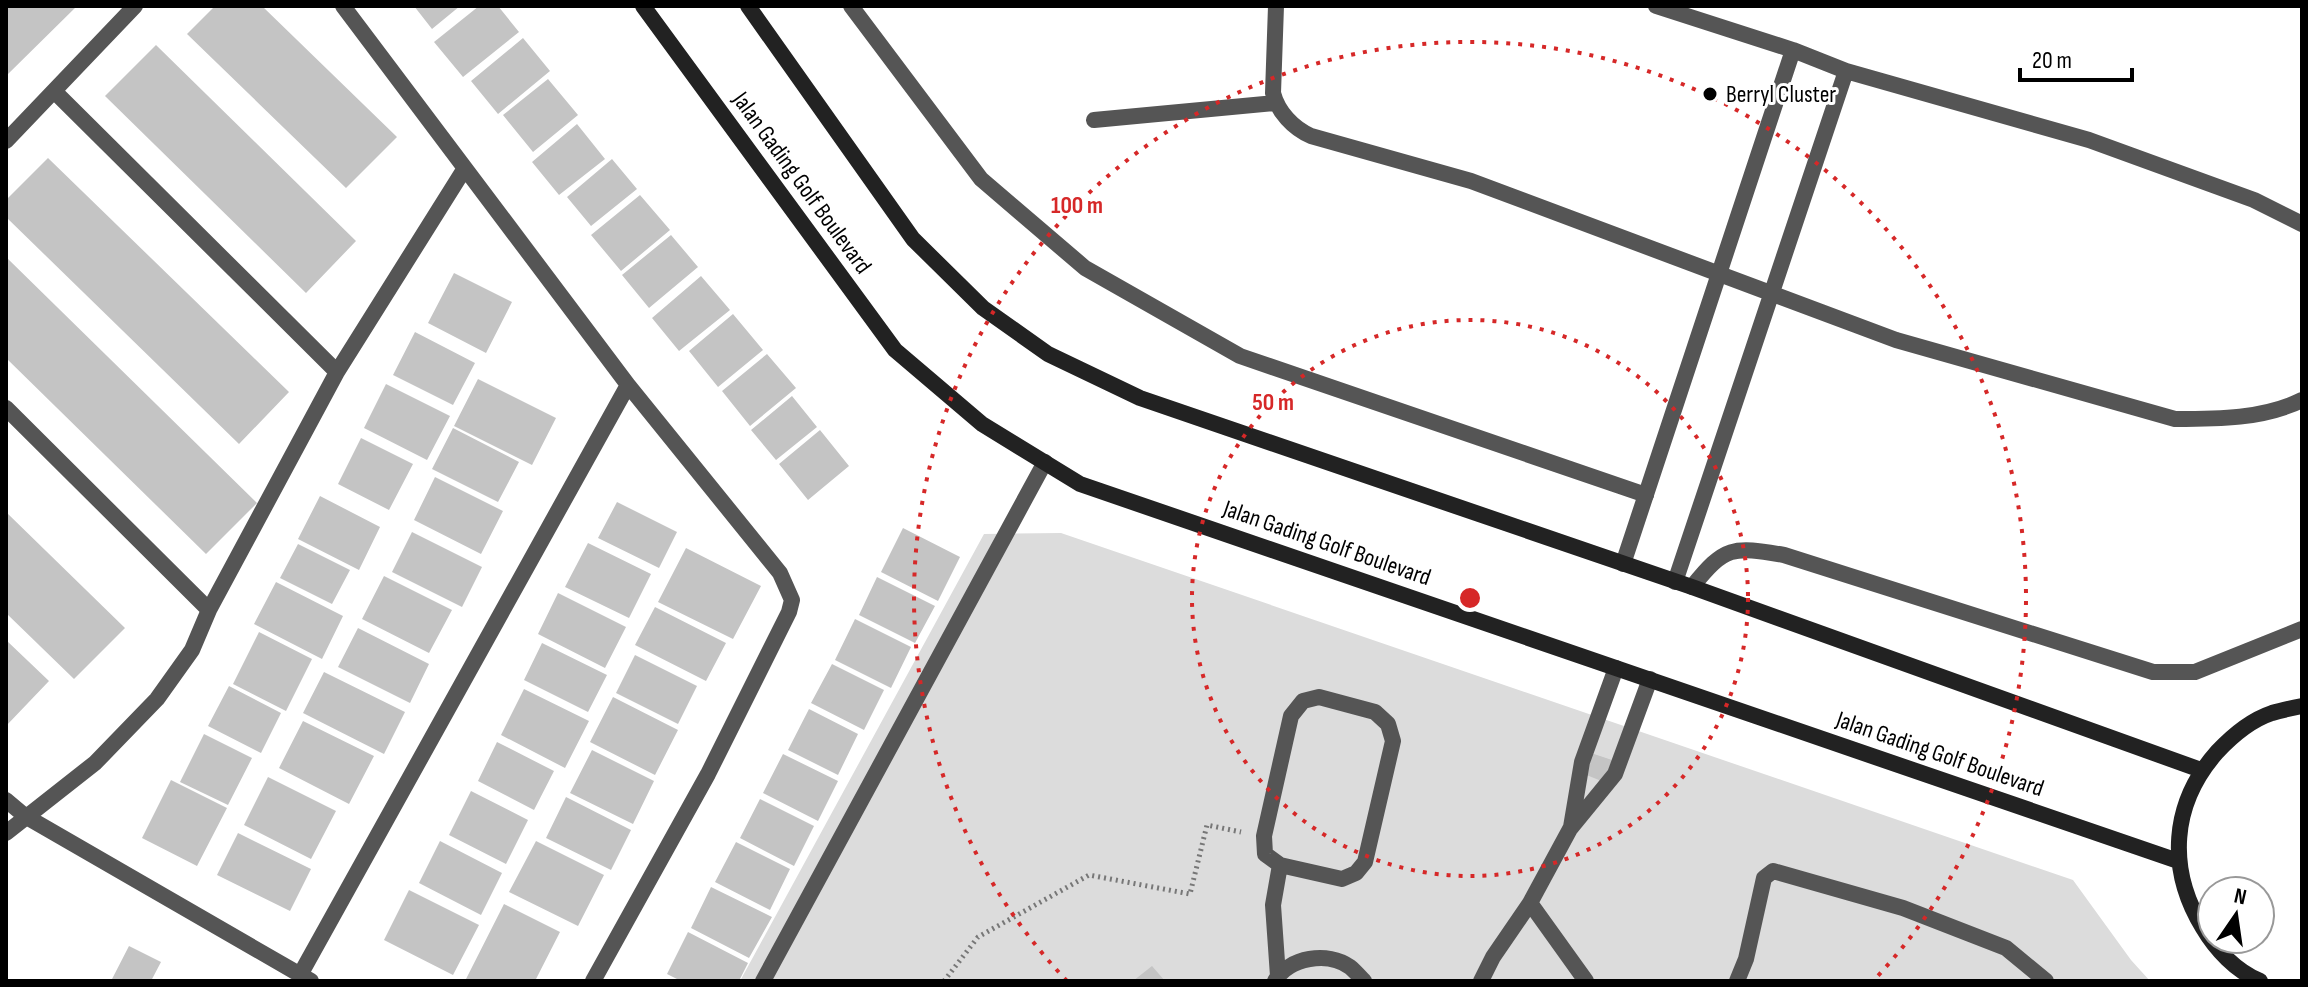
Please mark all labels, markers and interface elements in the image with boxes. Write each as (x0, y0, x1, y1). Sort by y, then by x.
scale bar (2020, 32, 2132, 82)
text: 20 m (2032, 46, 2072, 75)
place label: Berryl Cluster (1726, 80, 1836, 109)
marker: Berryl Cluster (1701, 85, 1719, 103)
street label: Jalan Gading Golf Boulevard (726, 86, 878, 280)
text: 100 m (1051, 191, 1103, 220)
text: 50 m (1252, 388, 1294, 417)
street label: Jalan Gading Golf Boulevard (1218, 494, 1435, 592)
centre of rings (1456, 584, 1484, 612)
street label: Jalan Gading Golf Boulevard (1831, 705, 2048, 803)
north arrow (2196, 875, 2276, 955)
text: N (2231, 882, 2249, 911)

